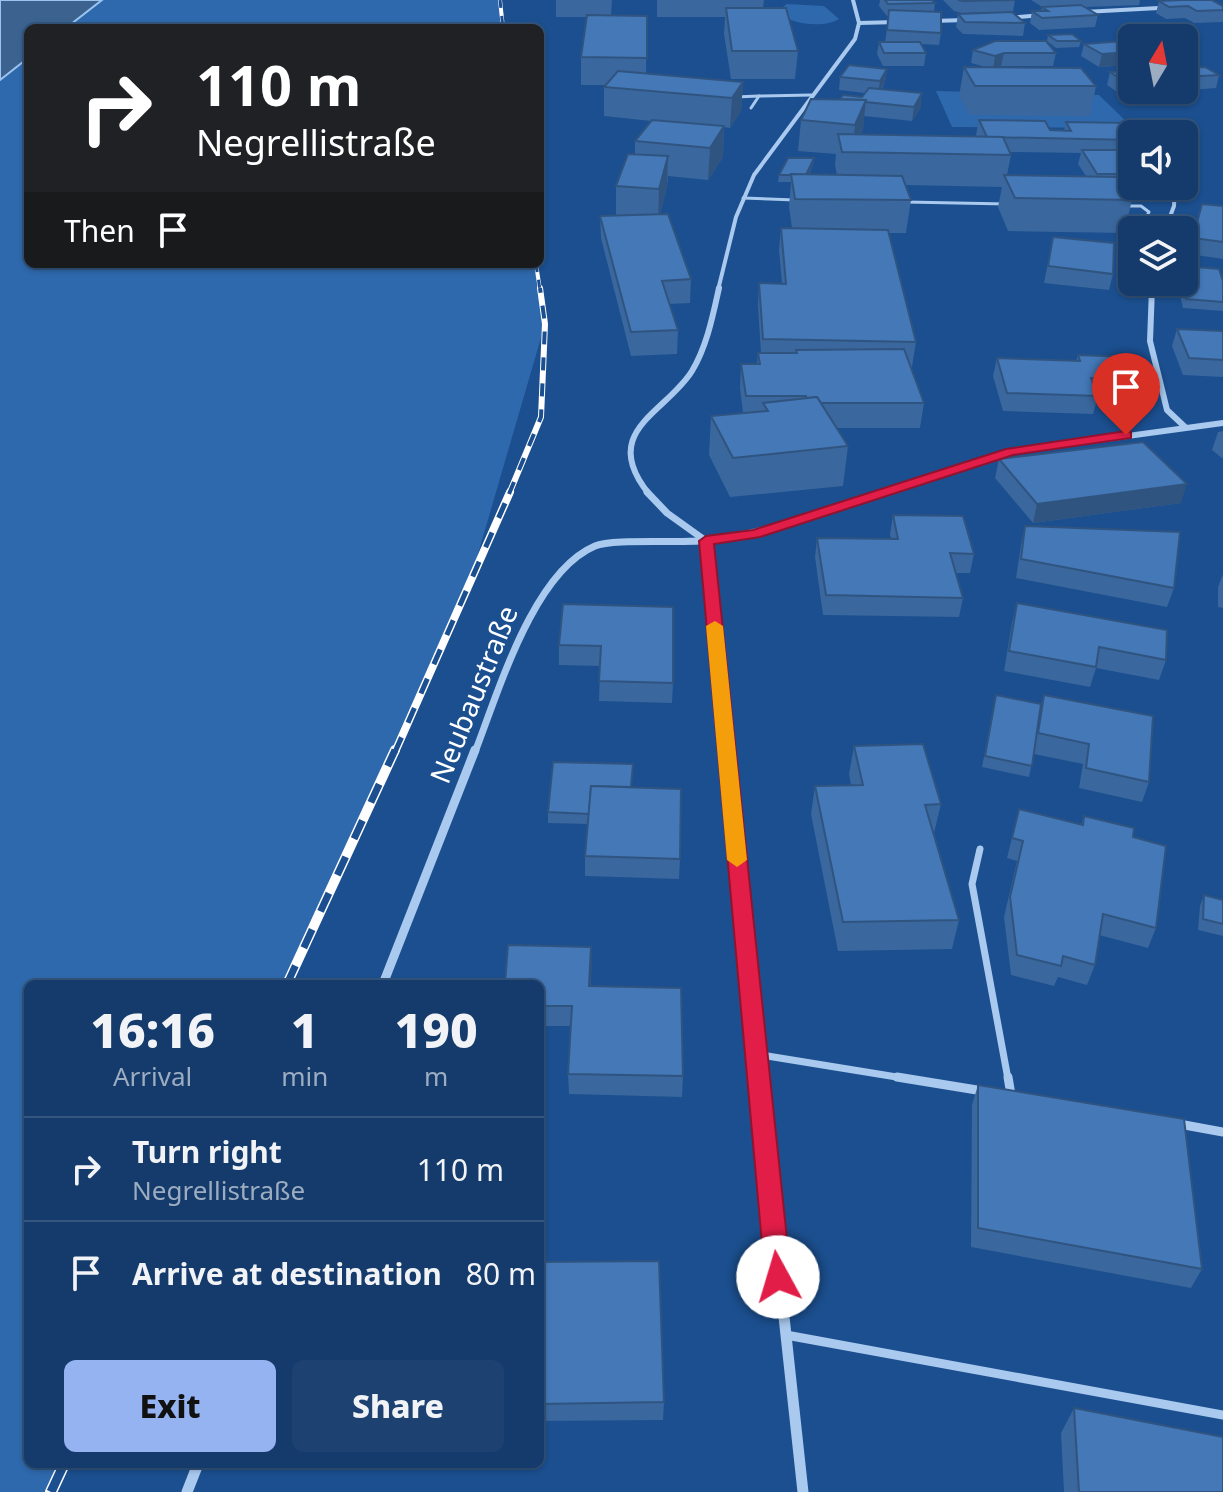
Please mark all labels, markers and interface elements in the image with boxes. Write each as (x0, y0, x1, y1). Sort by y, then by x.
north arrow (1118, 24, 1198, 104)
map controls (1118, 24, 1198, 296)
text: 110 m (196, 46, 361, 122)
icon: right (64, 56, 168, 160)
text: Negrellistraße (196, 118, 436, 167)
button: sound (1118, 120, 1198, 200)
icon: arrive (151, 208, 195, 252)
text: Then (64, 210, 135, 251)
button: layers (1118, 216, 1198, 296)
pin (1092, 353, 1160, 435)
icon: arrive (1104, 365, 1148, 409)
street label: Neubaustraße (420, 600, 526, 788)
text: 16:16 (90, 997, 215, 1062)
text: 1 (291, 997, 319, 1062)
text: 190 (395, 997, 478, 1062)
text: Arrival (113, 1058, 192, 1094)
text: min (281, 1058, 328, 1094)
text: m (424, 1058, 448, 1094)
text: Turn right (132, 1131, 282, 1172)
icon: right (64, 1147, 108, 1191)
text: 110 m (417, 1149, 504, 1190)
text: Negrellistraße (132, 1172, 305, 1208)
position arrow (736, 1235, 820, 1319)
icon: arrive (64, 1251, 108, 1295)
text: Arrive at destination (132, 1253, 442, 1294)
text: 80 m (466, 1253, 536, 1294)
button: Exit (64, 1360, 276, 1452)
button: Share (292, 1360, 504, 1452)

